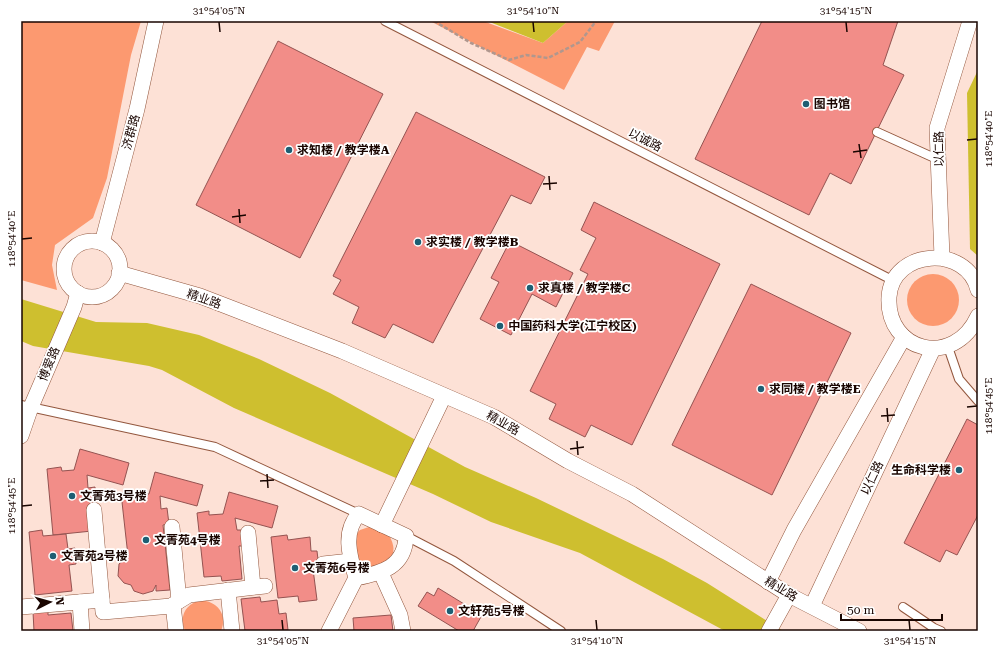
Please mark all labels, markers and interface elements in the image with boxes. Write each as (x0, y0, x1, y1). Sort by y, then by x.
text: 31°54'05"N (193, 5, 245, 16)
text: 31°54'10"N (507, 5, 559, 16)
text: 31°54'15"N (820, 5, 872, 16)
place label: 图书馆 (814, 97, 850, 111)
marker: 图书馆 (801, 99, 811, 109)
text: 118°54'40"E (983, 111, 994, 167)
street label: 济群路 (120, 113, 142, 151)
street label: 以诚路 (626, 126, 664, 154)
street label: 以仁路 (932, 131, 946, 167)
place label: 求知楼 / 教学楼A (297, 143, 390, 157)
marker: 求知楼 / 教学楼A (284, 145, 294, 155)
text: 118°54'40"E (6, 211, 17, 267)
place label: 求实楼 / 教学楼B (426, 235, 519, 249)
marker: 求实楼 / 教学楼B (413, 237, 423, 247)
place label: 求真楼 / 教学楼C (538, 281, 631, 295)
marker: 求真楼 / 教学楼C (525, 283, 535, 293)
street label: 精业路 (185, 287, 223, 311)
place label: 中国药科大学(江宁校区) (508, 319, 637, 333)
marker: 中国药科大学(江宁校区) (495, 321, 505, 331)
street label: 博爱路 (36, 345, 62, 383)
text: 118°54'45"E (983, 378, 994, 434)
place label: 求同楼 / 教学楼E (769, 382, 861, 396)
marker: 求同楼 / 教学楼E (756, 384, 766, 394)
street label: 精业路 (484, 408, 522, 438)
street label: 以仁路 (858, 459, 886, 497)
place label: 生命科学楼 (891, 463, 951, 477)
marker: 生命科学楼 (954, 465, 964, 475)
text: 118°54'45"E (6, 478, 17, 534)
place label: 文菁苑3号楼 (80, 489, 147, 503)
marker: 文菁苑3号楼 (67, 491, 77, 501)
place label: 文菁苑4号楼 (154, 533, 221, 547)
marker: 文菁苑4号楼 (141, 535, 151, 545)
place label: 文菁苑2号楼 (61, 549, 128, 563)
marker: 文菁苑2号楼 (48, 551, 58, 561)
place label: 文菁苑6号楼 (303, 561, 370, 575)
marker: 文菁苑6号楼 (290, 563, 300, 573)
street label: 精业路 (762, 574, 800, 604)
north arrow (30, 582, 70, 622)
text: N (53, 596, 66, 606)
scale bar (841, 596, 942, 622)
text: 50 m (847, 603, 874, 617)
place label: 文轩苑5号楼 (458, 604, 525, 618)
marker: 文轩苑5号楼 (445, 606, 455, 616)
text: 31°54'05"N (257, 635, 309, 646)
text: 31°54'10"N (571, 635, 623, 646)
text: 31°54'15"N (884, 635, 936, 646)

